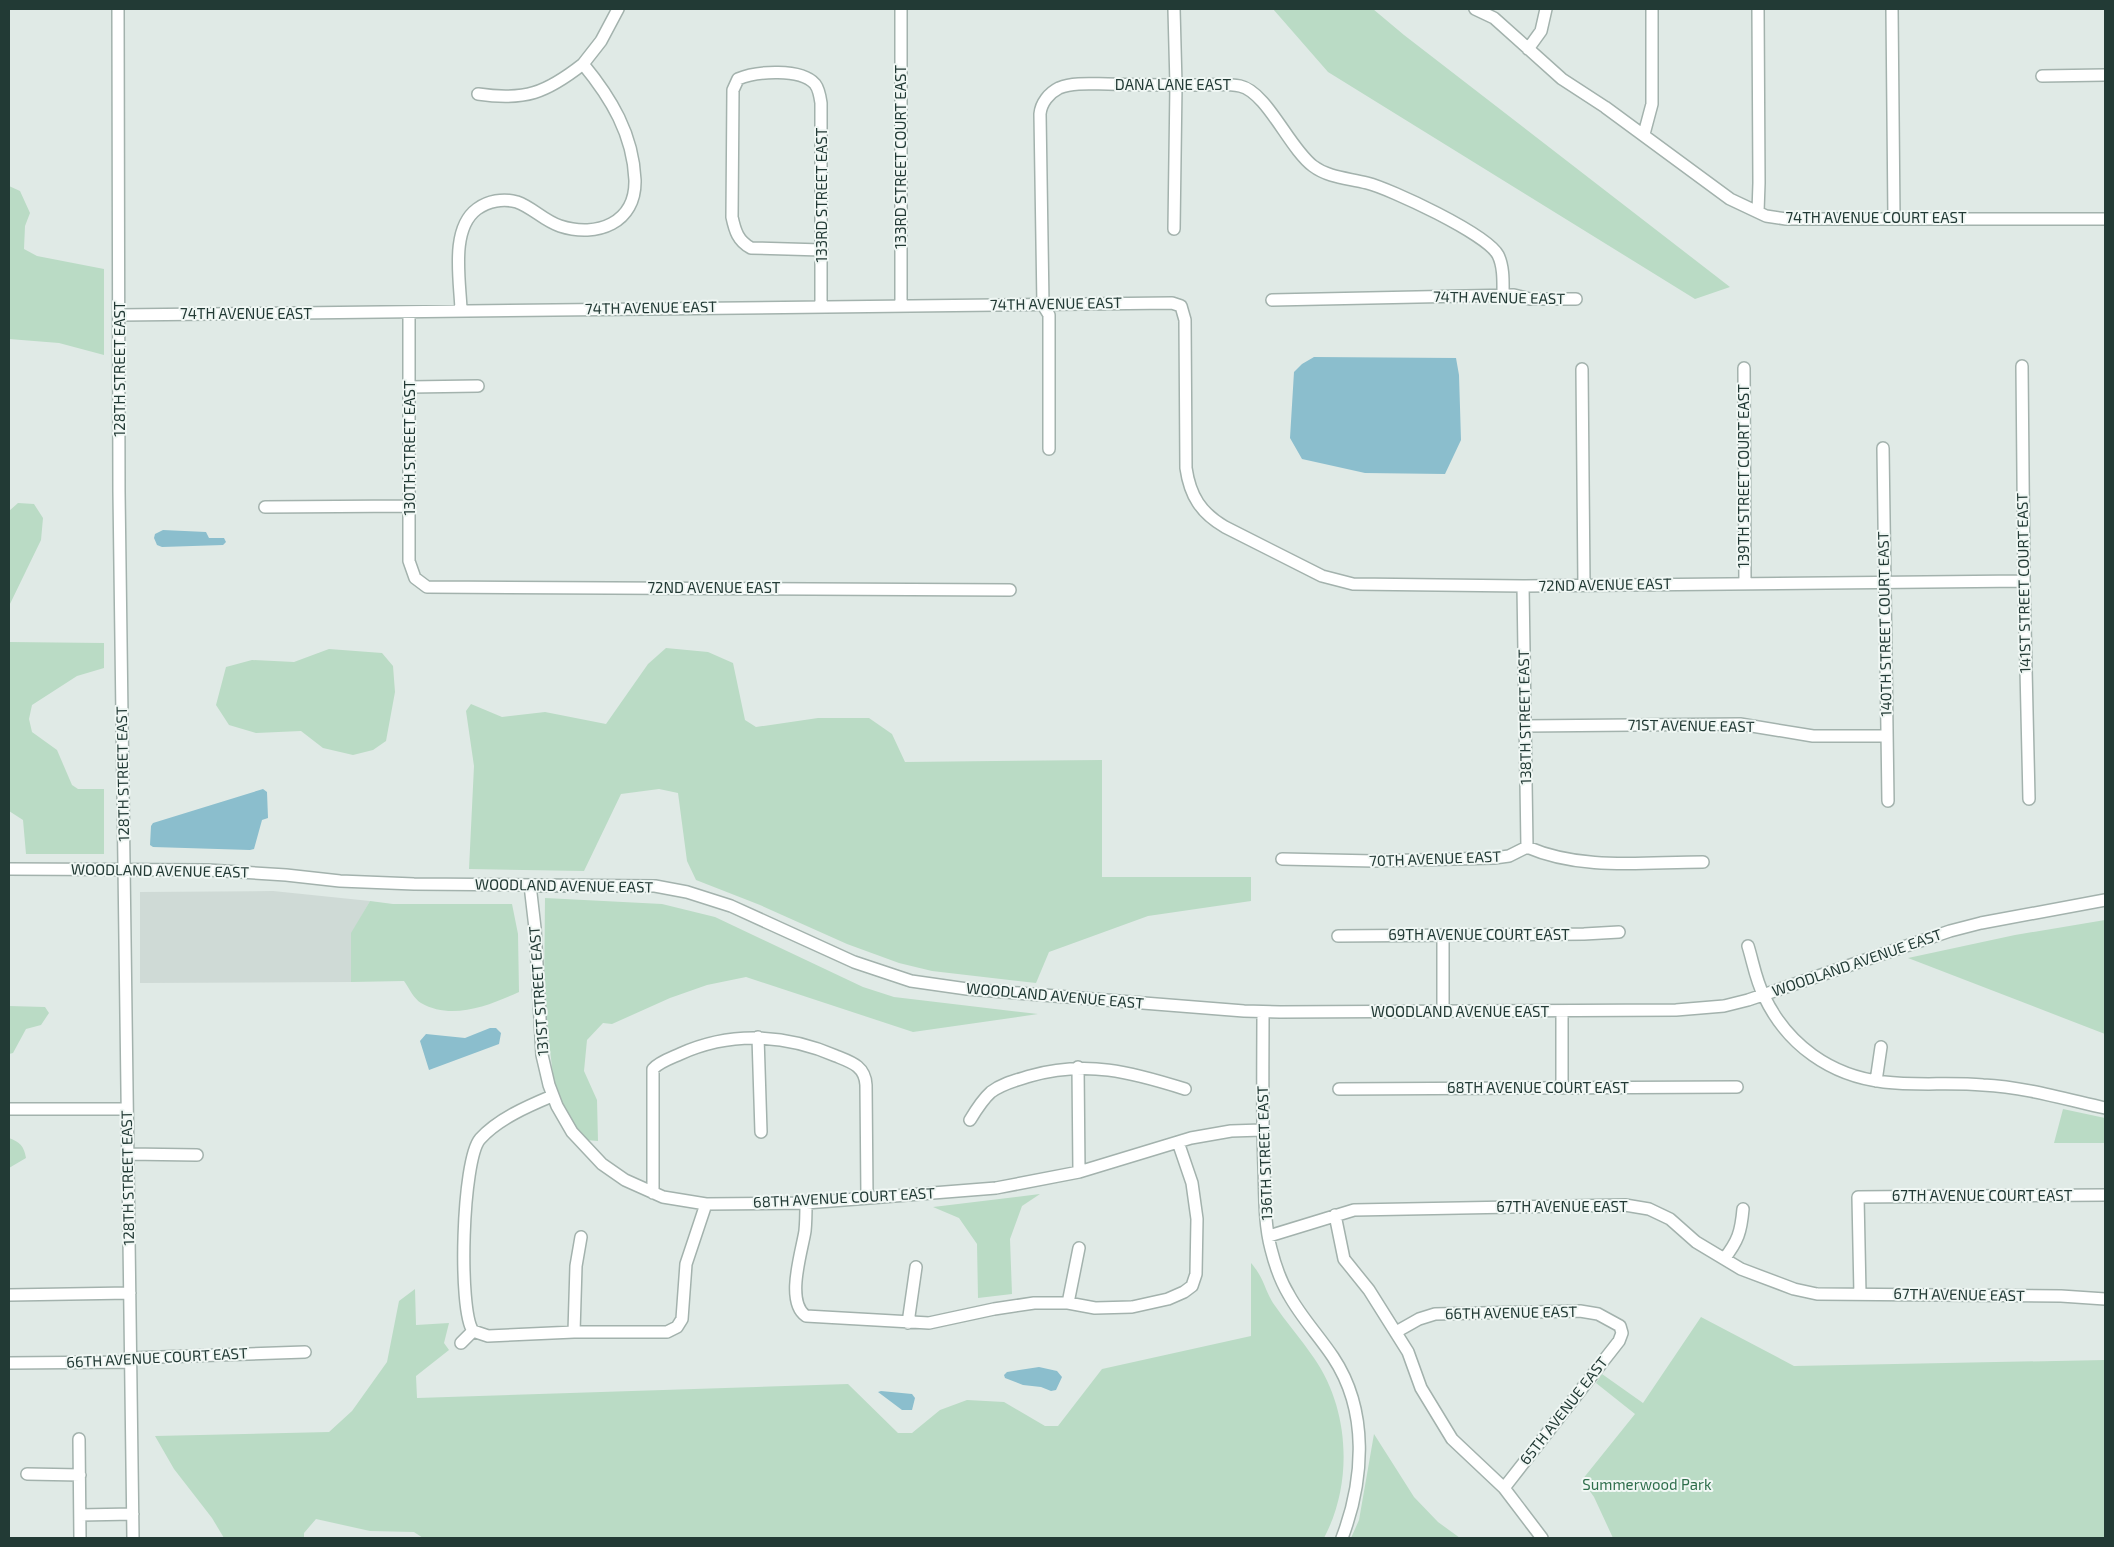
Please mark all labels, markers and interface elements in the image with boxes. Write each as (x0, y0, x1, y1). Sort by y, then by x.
street label: 133RD STREET COURT EAST (891, 65, 909, 249)
street label: DANA LANE EAST (1115, 75, 1231, 93)
street label: 133RD STREET EAST (812, 127, 830, 263)
street label: 74TH AVENUE COURT EAST (1785, 208, 1967, 226)
street label: 74TH AVENUE EAST (1433, 287, 1565, 307)
street label: 74TH AVENUE EAST (990, 293, 1122, 313)
street label: 74TH AVENUE EAST (585, 297, 717, 317)
street label: 128TH STREET EAST (110, 301, 128, 437)
street label: 74TH AVENUE EAST (180, 304, 312, 322)
street label: 130TH STREET EAST (400, 380, 418, 516)
street label: 139TH STREET COURT EAST (1734, 384, 1752, 568)
street label: 141ST STREET COURT EAST (2012, 492, 2034, 673)
street label: 140TH STREET COURT EAST (1873, 531, 1895, 717)
street label: 72ND AVENUE EAST (1538, 574, 1672, 594)
street label: 72ND AVENUE EAST (647, 578, 781, 596)
street label: 138TH STREET EAST (1514, 649, 1534, 785)
street label: 128TH STREET EAST (112, 706, 132, 842)
street label: 71ST AVENUE EAST (1627, 715, 1755, 735)
street label: 70TH AVENUE EAST (1369, 847, 1502, 869)
street label: WOODLAND AVENUE EAST (71, 859, 250, 881)
street label: WOODLAND AVENUE EAST (475, 874, 654, 896)
street label: WOODLAND AVENUE EAST (1769, 924, 1944, 1000)
street label: 131ST STREET EAST (524, 925, 552, 1057)
street label: 69TH AVENUE COURT EAST (1388, 925, 1570, 943)
street label: WOODLAND AVENUE EAST (965, 978, 1145, 1012)
street label: WOODLAND AVENUE EAST (1371, 1002, 1549, 1020)
street label: 68TH AVENUE COURT EAST (1447, 1078, 1629, 1096)
street label: 136TH STREET EAST (1253, 1085, 1275, 1221)
street label: 128TH STREET EAST (117, 1110, 137, 1246)
street label: 68TH AVENUE COURT EAST (753, 1183, 936, 1211)
street label: 67TH AVENUE COURT EAST (1892, 1186, 2073, 1204)
street label: 67TH AVENUE EAST (1496, 1197, 1628, 1215)
street label: 67TH AVENUE EAST (1893, 1284, 2025, 1304)
street label: 66TH AVENUE EAST (1445, 1302, 1578, 1322)
street label: 66TH AVENUE COURT EAST (66, 1343, 248, 1371)
street label: 65TH AVENUE EAST (1516, 1353, 1611, 1468)
park label: Summerwood Park (1582, 1475, 1712, 1493)

